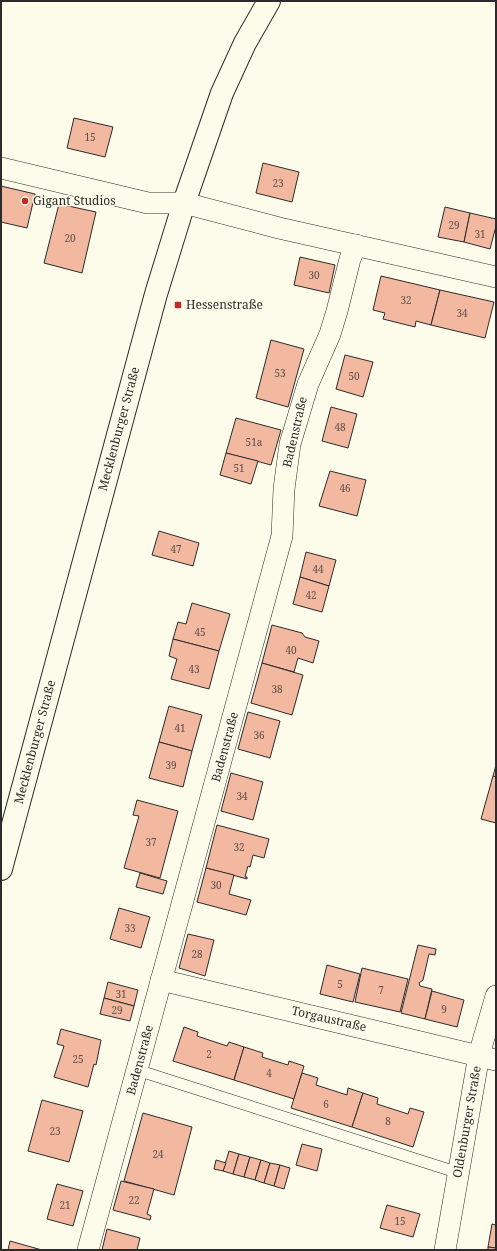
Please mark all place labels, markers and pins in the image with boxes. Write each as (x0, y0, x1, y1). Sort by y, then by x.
place label: Gigant Studios (33, 192, 116, 209)
marker: Gigant Studios (20, 196, 30, 206)
place label: Hessenstraße (186, 296, 263, 313)
marker: Hessenstraße (173, 300, 183, 310)

